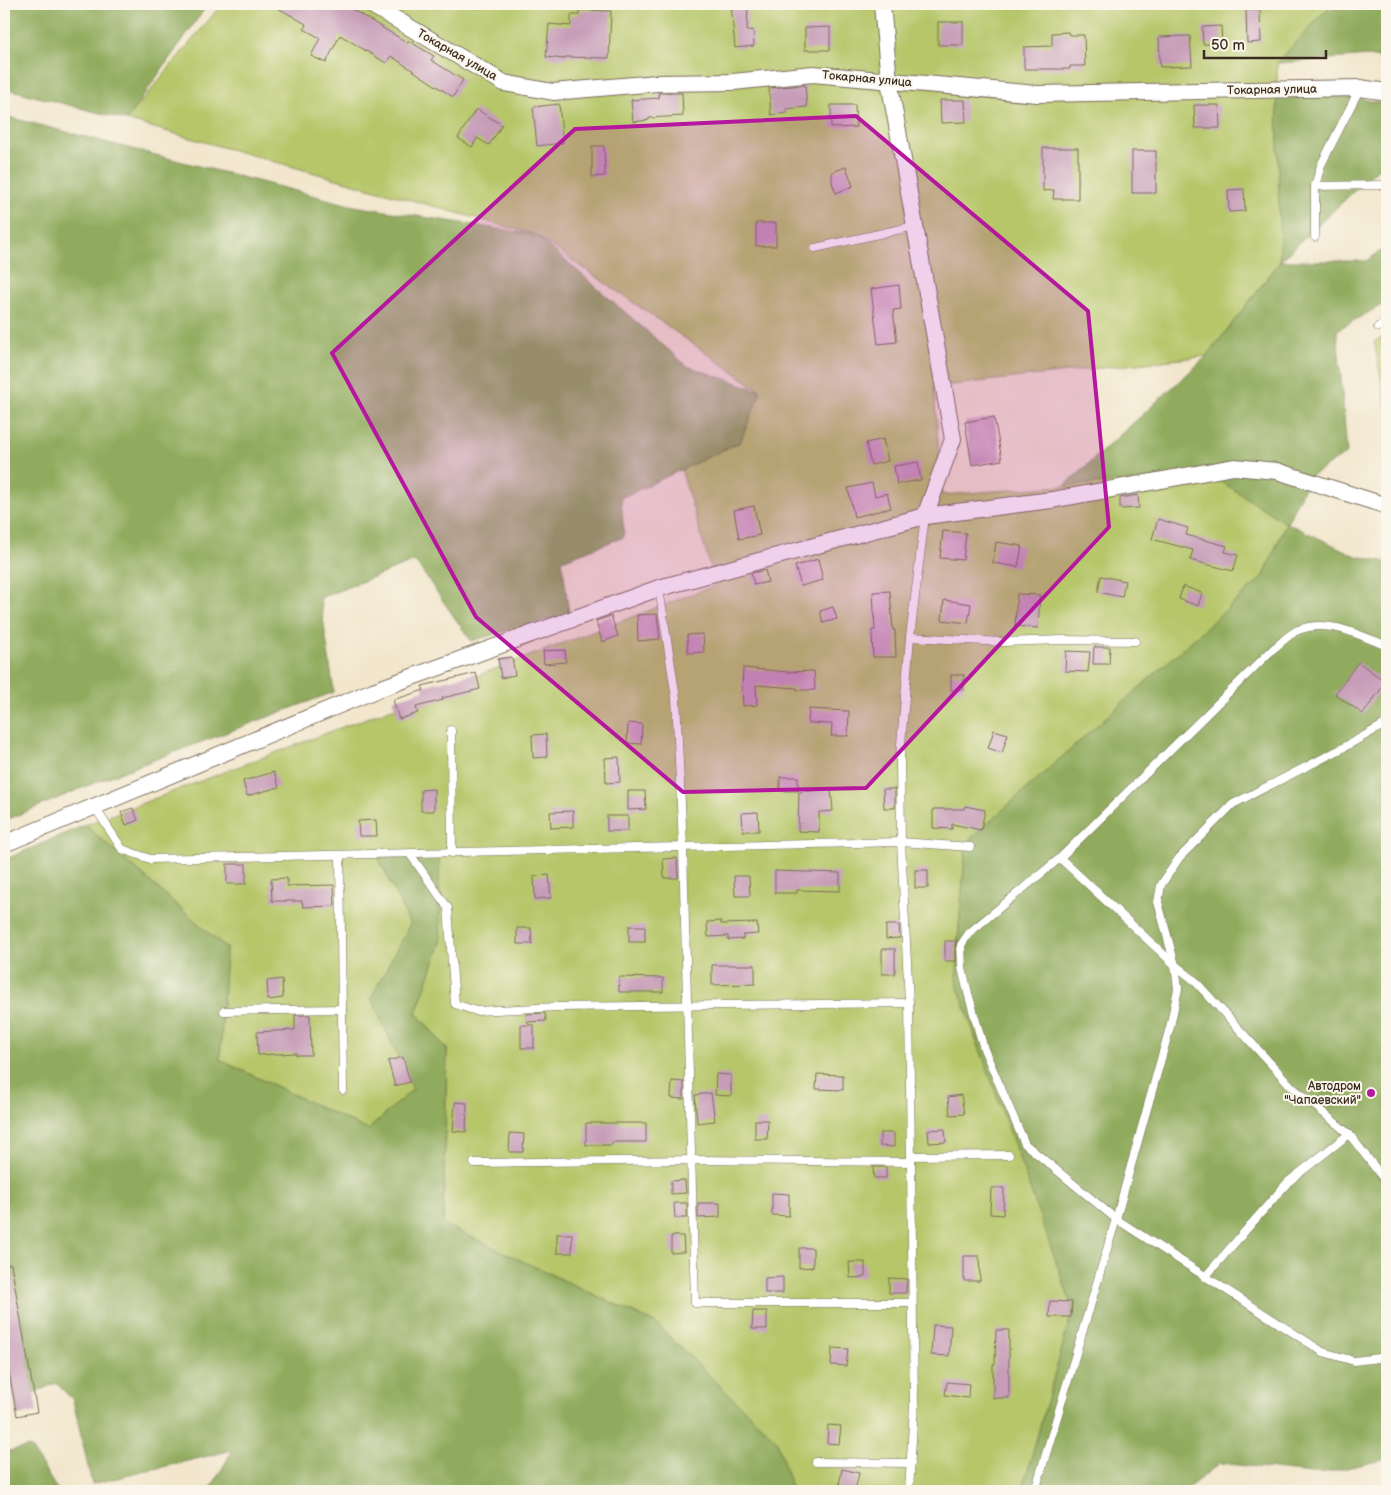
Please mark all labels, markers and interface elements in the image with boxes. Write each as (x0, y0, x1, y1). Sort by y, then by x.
street label: Токарная улица (414, 26, 500, 84)
scale bar (1204, 28, 1326, 60)
text: 50 m (1211, 36, 1245, 55)
street label: Токарная улица (821, 68, 913, 90)
street label: Токарная улица (1227, 82, 1317, 98)
place label: Автодром "Чапаевский" (1284, 1079, 1361, 1108)
marker: Автодром "Чапаевский" (1365, 1087, 1377, 1099)

